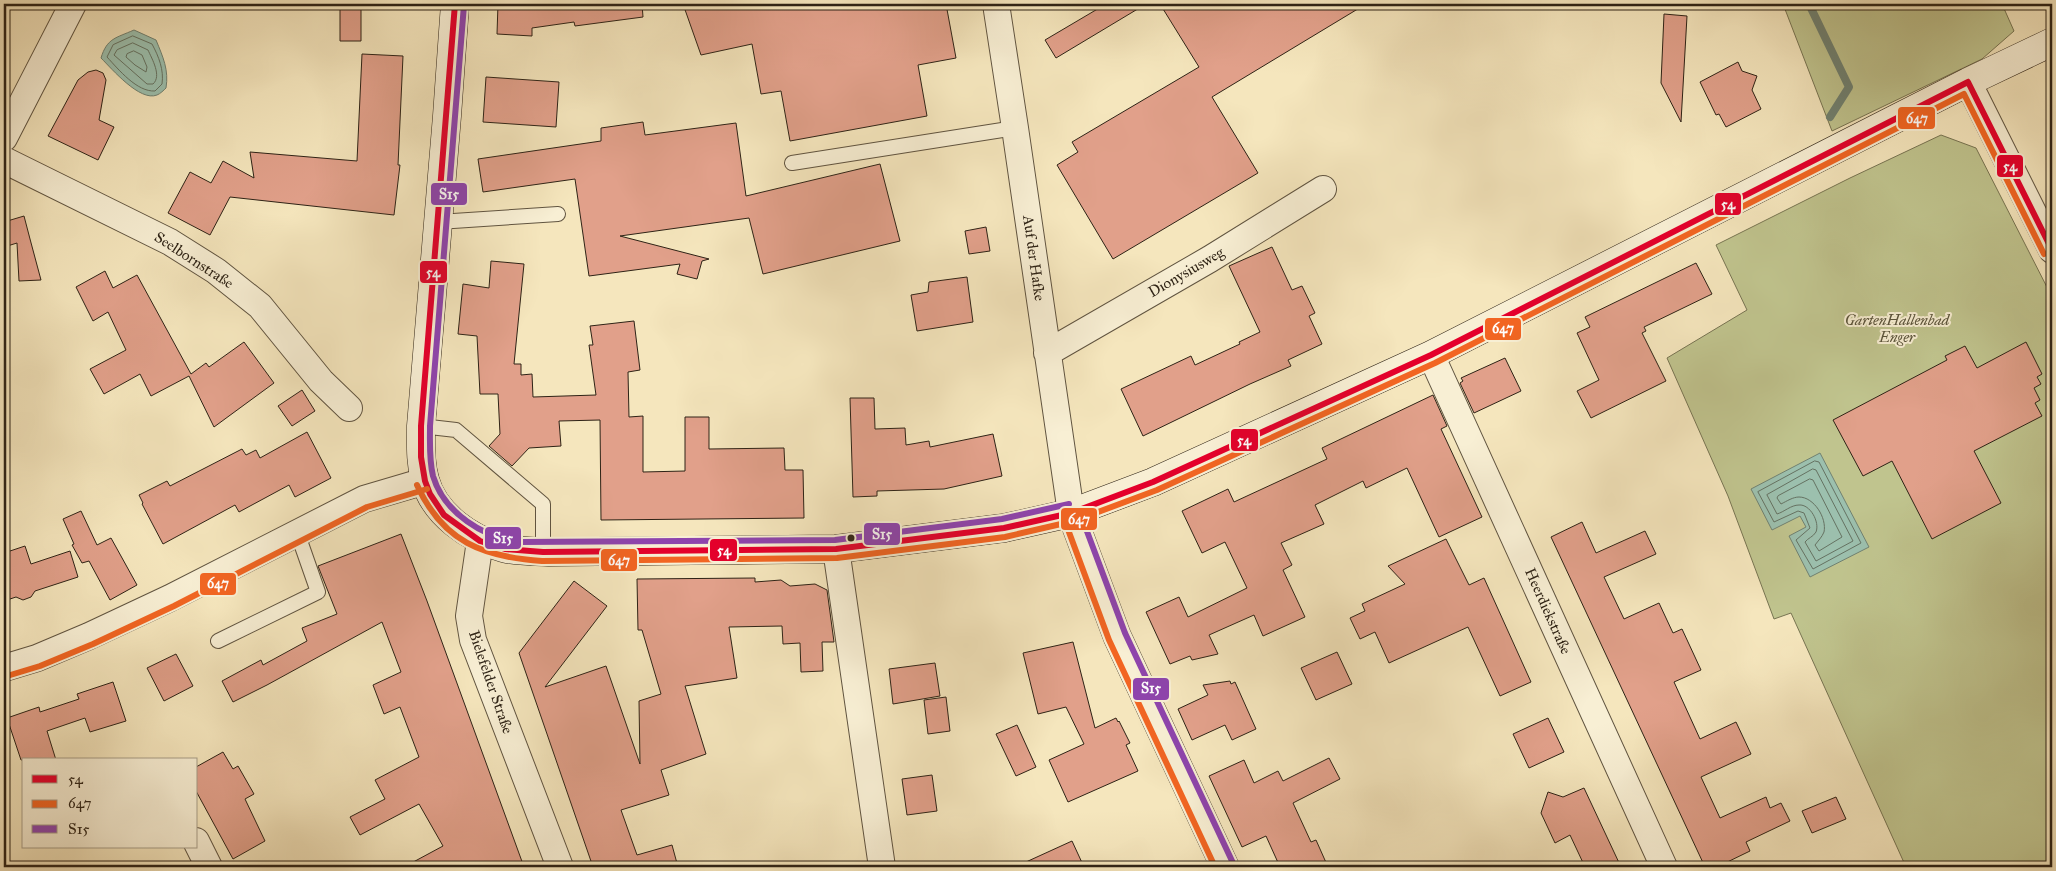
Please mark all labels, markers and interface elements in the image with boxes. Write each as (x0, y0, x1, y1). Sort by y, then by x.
line badge: 647 (1897, 106, 1936, 130)
text: 647 (1906, 110, 1928, 128)
line badge: 54 (1996, 154, 2024, 178)
text: 54 (2003, 158, 2018, 176)
line badge: S15 (430, 182, 468, 206)
text: S15 (439, 186, 459, 203)
line badge: 54 (1714, 192, 1742, 216)
text: 54 (1721, 196, 1736, 214)
street label: Auf der Hafke (1019, 213, 1049, 302)
street label: Seelbornstraße (151, 228, 237, 292)
street label: Dionysiusweg (1145, 243, 1228, 301)
line badge: 54 (419, 260, 448, 284)
text: 54 (426, 264, 441, 282)
park label: GartenHallenbad Enger (1845, 311, 1951, 346)
line badge: 647 (1484, 317, 1522, 341)
text: 647 (1492, 320, 1514, 338)
line badge: 54 (1230, 428, 1259, 452)
text: 54 (1237, 432, 1252, 450)
line badge: 647 (1060, 507, 1098, 531)
text: 647 (1068, 511, 1090, 529)
line badge: S15 (863, 522, 901, 546)
line badge: S15 (484, 526, 522, 550)
text: S15 (872, 526, 892, 543)
text: S15 (493, 530, 513, 547)
unlabelled marker (846, 533, 856, 543)
line badge: 54 (709, 538, 738, 562)
text: 54 (717, 542, 732, 560)
line badge: 647 (600, 548, 638, 572)
text: 647 (608, 552, 630, 570)
street label: Heerdiekstraße (1521, 565, 1575, 657)
line badge: 647 (199, 572, 237, 596)
text: 647 (207, 575, 229, 593)
street label: Bielefelder Straße (465, 628, 517, 736)
line badge: S15 (1132, 677, 1170, 701)
text: S15 (1141, 680, 1161, 697)
legend (22, 758, 198, 848)
text: 54 (68, 770, 84, 788)
text: 647 (68, 794, 91, 812)
text: S15 (68, 820, 89, 838)

